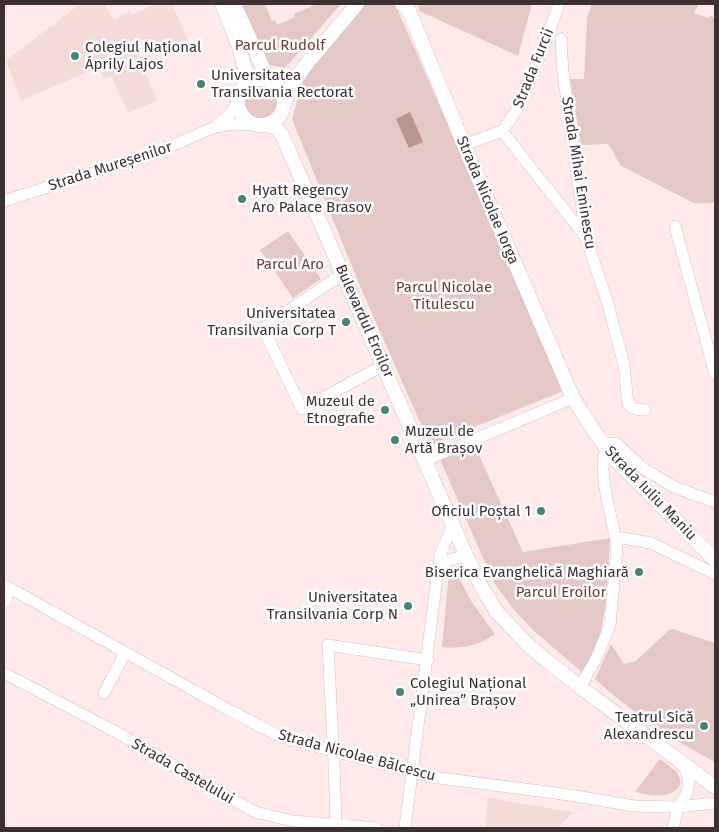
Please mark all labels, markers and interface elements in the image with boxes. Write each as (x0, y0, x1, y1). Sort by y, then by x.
street label: Strada Furcii (509, 25, 557, 111)
park label: Parcul Rudolf (235, 36, 326, 54)
place label: Colegiul Național Áprily Lajos (85, 38, 202, 73)
marker: Colegiul Național Áprily Lajos (69, 50, 81, 62)
place label: Universitatea Transilvania Rectorat (211, 66, 354, 101)
marker: Universitatea Transilvania Rectorat (195, 78, 207, 90)
street label: Strada Mihai Eminescu (558, 96, 600, 250)
street label: Strada Nicolae Iorga (453, 133, 523, 267)
street label: Strada Mureșenilor (46, 137, 175, 195)
place label: Hyatt Regency Aro Palace Brasov (252, 181, 372, 216)
marker: Hyatt Regency Aro Palace Brasov (236, 193, 248, 205)
park label: Parcul Aro (256, 255, 324, 273)
street label: Bulevardul Eroilor (332, 262, 398, 381)
park label: Parcul Nicolae Titulescu (396, 278, 492, 313)
place label: Universitatea Transilvania Corp T (207, 304, 336, 339)
marker: Universitatea Transilvania Corp T (340, 316, 352, 328)
place label: Muzeul de Etnografie (306, 392, 375, 427)
marker: Muzeul de Etnografie (379, 404, 391, 416)
place label: Muzeul de Artă Brașov (405, 422, 483, 458)
marker: Muzeul de Artă Brașov (389, 434, 401, 446)
street label: Strada Iuliu Maniu (601, 442, 701, 544)
place label: Oficiul Poștal 1 (431, 502, 531, 521)
marker: Oficiul Poștal 1 (535, 505, 547, 517)
place label: Biserica Evanghelică Maghiară (425, 563, 629, 581)
marker: Biserica Evanghelică Maghiară (633, 566, 645, 578)
park label: Parcul Eroilor (516, 583, 606, 601)
place label: Universitatea Transilvania Corp N (267, 588, 398, 623)
marker: Universitatea Transilvania Corp N (402, 600, 414, 612)
place label: Colegiul Național „Unirea” Brașov (410, 674, 527, 710)
marker: Colegiul Național „Unirea” Brașov (394, 686, 406, 698)
place label: Teatrul Sică Alexandrescu (604, 708, 694, 743)
marker: Teatrul Sică Alexandrescu (698, 720, 710, 732)
street label: Strada Nicolae Bălcescu (276, 725, 438, 785)
street label: Strada Castelului (129, 734, 237, 808)

